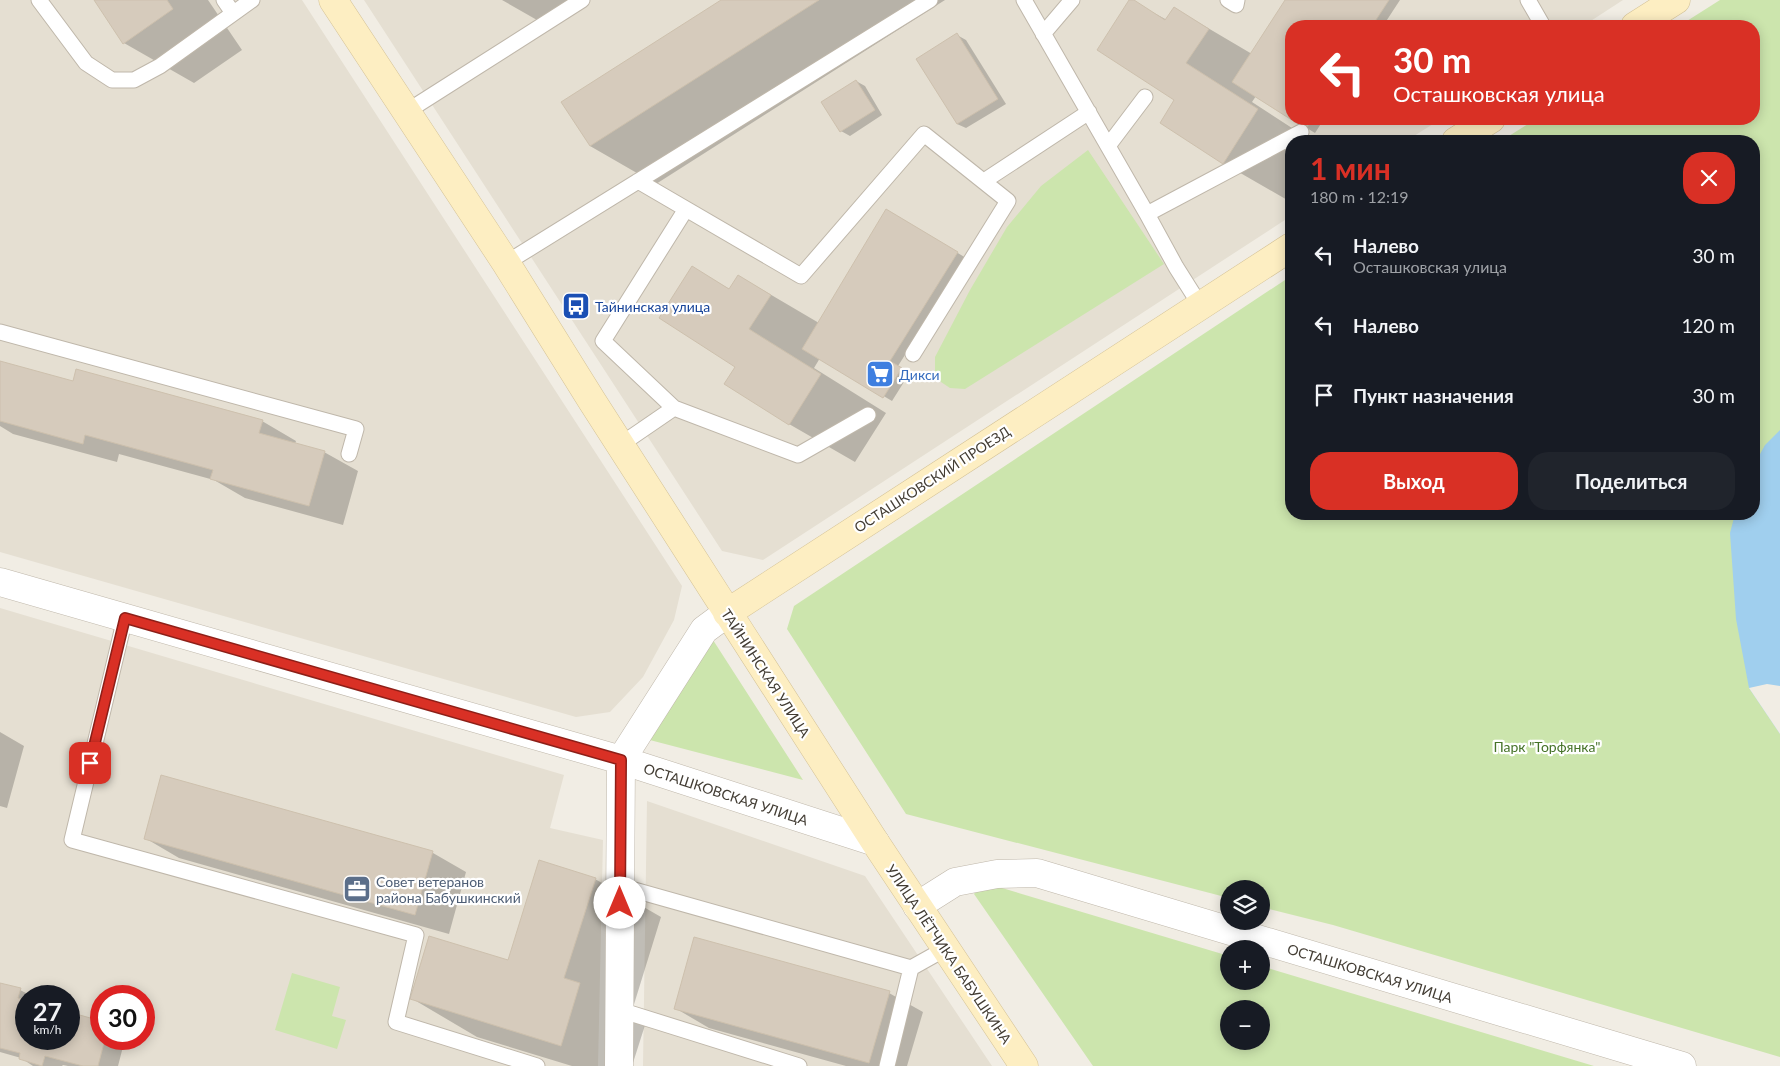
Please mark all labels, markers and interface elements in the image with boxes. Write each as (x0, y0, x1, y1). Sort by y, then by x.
text: 30 m (1393, 38, 1471, 80)
icon: left (1310, 40, 1375, 105)
text: Осташковская улица (1393, 80, 1605, 107)
text: 1 мин (1310, 150, 1391, 186)
button: close (1683, 152, 1735, 204)
text: 180 m · 12:19 (1310, 187, 1409, 206)
text: Налево (1353, 234, 1419, 257)
icon: left (1310, 241, 1338, 269)
text: 30 m (1692, 244, 1735, 267)
text: Осташковская улица (1353, 257, 1507, 276)
bus stop icon: Тайнинская улица (561, 291, 591, 321)
place label: Тайнинская улица (595, 298, 710, 315)
icon: left (1310, 311, 1338, 339)
text: Налево (1353, 314, 1419, 337)
text: 120 m (1681, 314, 1735, 337)
supermarket icon: Дикси (865, 359, 895, 389)
place label: Дикси (899, 366, 940, 383)
icon: arrive (1310, 381, 1338, 409)
text: Пункт назначения (1353, 384, 1514, 407)
text: 30 m (1692, 384, 1735, 407)
street label: ОСТАШКОВСКИЙ ПРОЕЗД (851, 422, 1013, 536)
button: Выход (1310, 452, 1518, 510)
button: Поделиться (1528, 452, 1735, 510)
street label: ТАЙНИНСКАЯ УЛИЦА (718, 606, 814, 741)
park label: Парк "Торфянка" (1493, 738, 1601, 755)
pin (69, 742, 111, 784)
icon: arrive (76, 749, 104, 777)
street label: ОСТАШКОВСКАЯ УЛИЦА (642, 759, 811, 829)
street label: УЛИЦА ЛЁТЧИКА БАБУШКИНА (883, 861, 1016, 1047)
place label: Совет ветеранов района Бабушкинский (376, 873, 521, 906)
office icon: Совет ветеранов района Бабушкинский (342, 874, 372, 904)
position arrow (593, 876, 645, 928)
map controls (1220, 880, 1270, 1050)
button: layers (1220, 880, 1270, 930)
button: + (1220, 940, 1270, 990)
street label: ОСТАШКОВСКАЯ УЛИЦА (1285, 940, 1455, 1006)
speed limit sign: 30 (90, 985, 155, 1050)
text: 27 (33, 996, 62, 1026)
button: − (1220, 1000, 1270, 1050)
text: km/h (33, 1022, 62, 1037)

